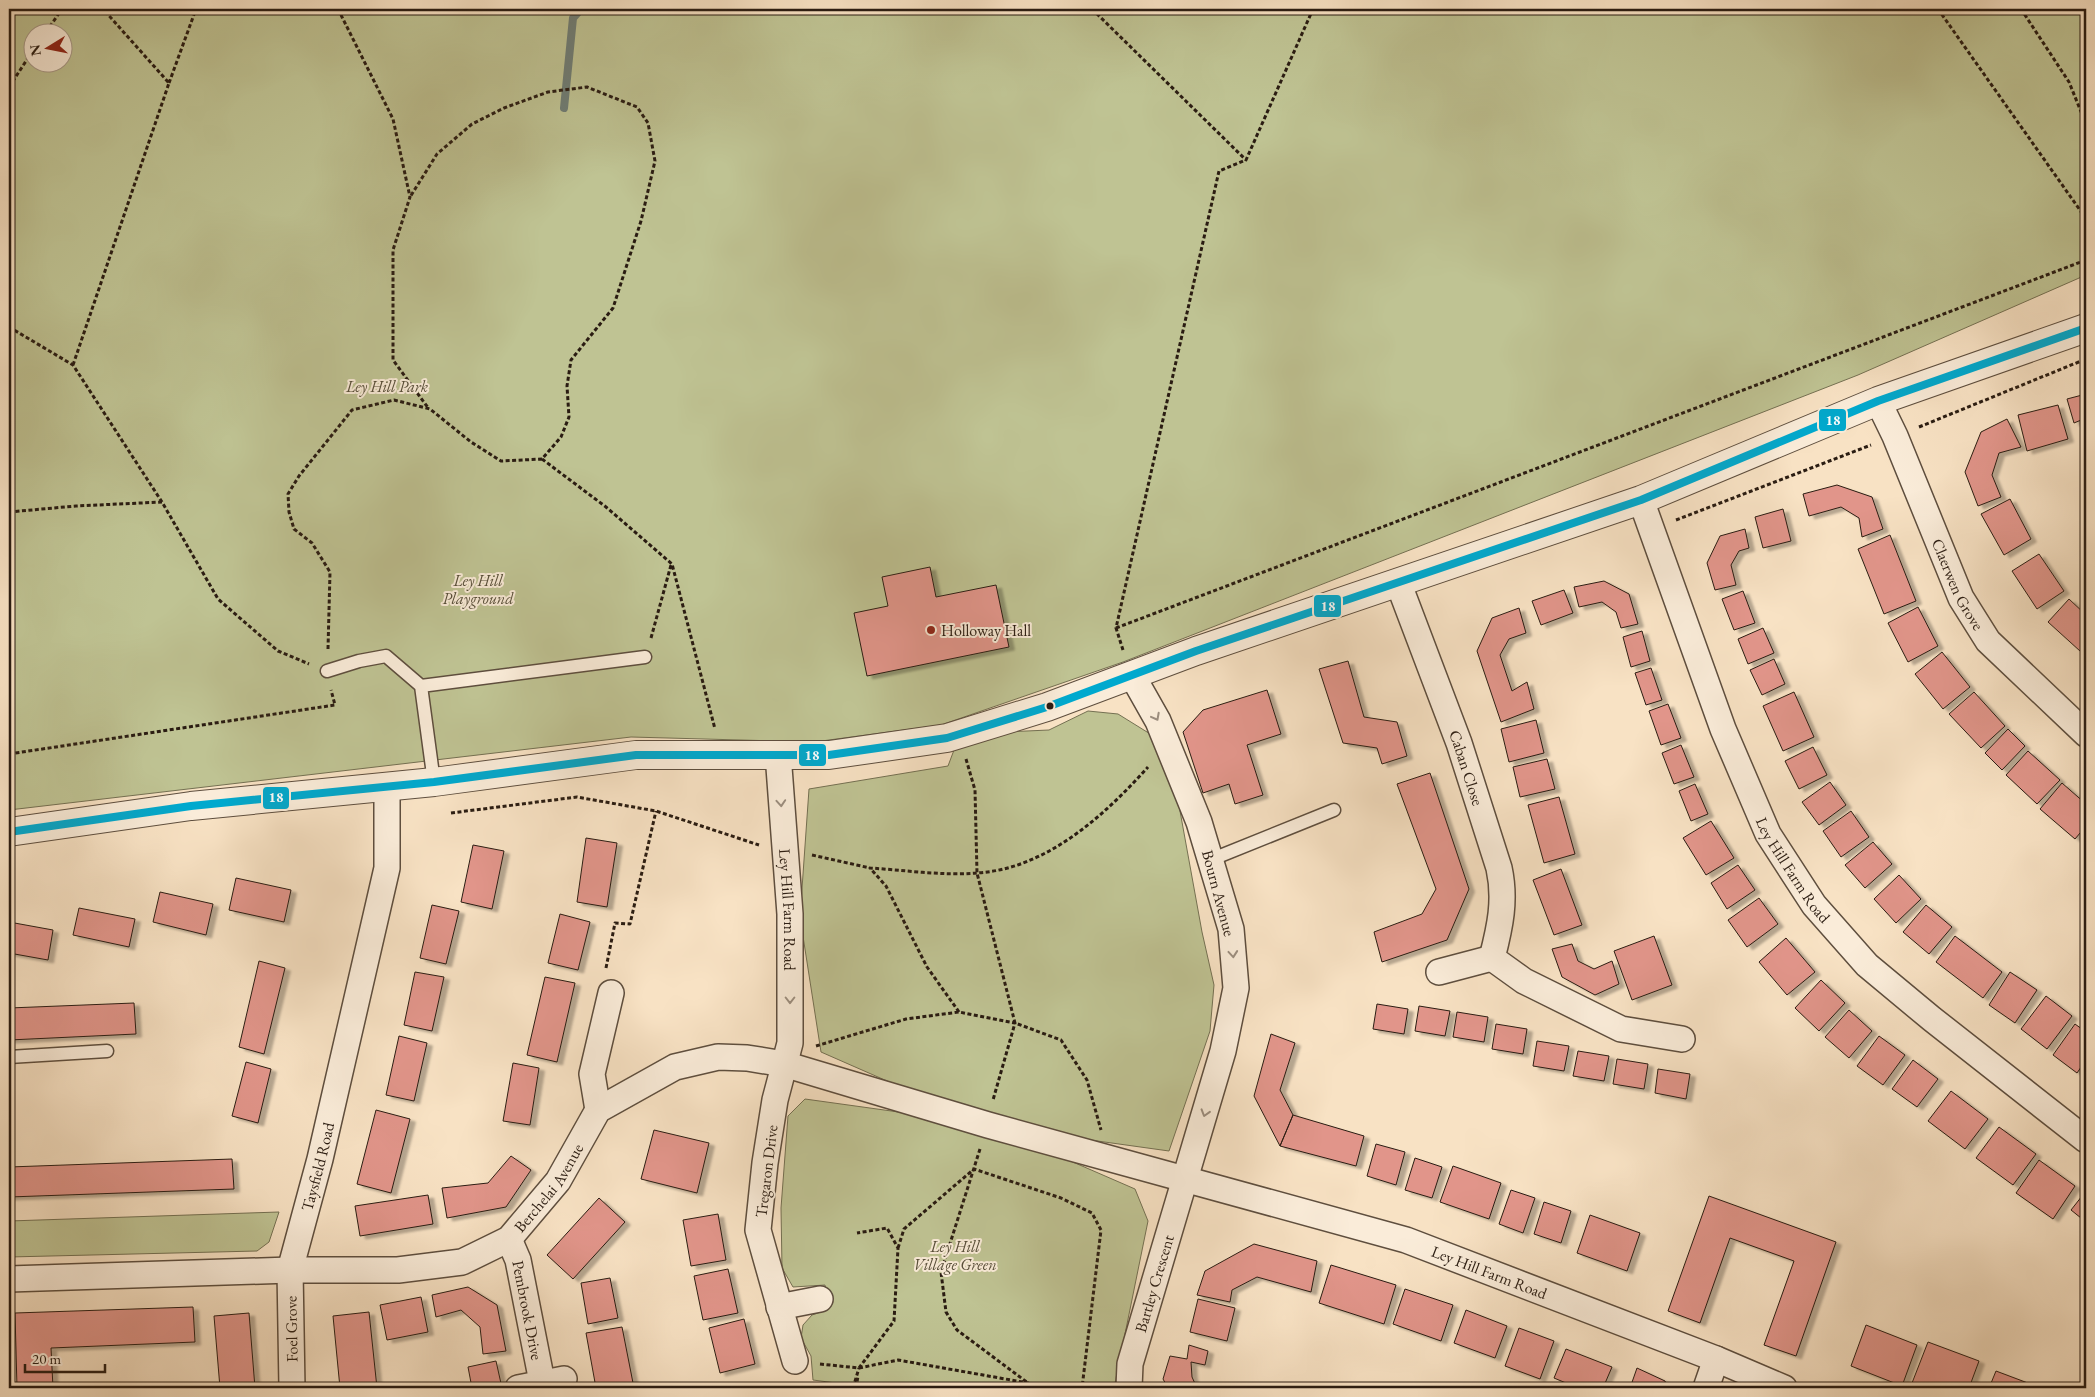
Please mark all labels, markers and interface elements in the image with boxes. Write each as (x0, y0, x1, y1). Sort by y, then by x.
north arrow (22, 22, 72, 72)
text: N (25, 42, 45, 57)
park label: Ley Hill Park (345, 376, 429, 397)
line badge: 18 (1818, 408, 1847, 432)
text: 18 (1826, 411, 1840, 429)
street label: Claerwen Grove (1927, 535, 1989, 634)
park label: Ley Hill Playground (442, 570, 514, 609)
line badge: 18 (1313, 594, 1342, 618)
text: 18 (1321, 597, 1335, 615)
place label: Holloway Hall (941, 620, 1031, 641)
marker: Holloway Hall (925, 624, 937, 636)
unlabelled marker (1045, 701, 1055, 711)
one-way arrow (1150, 712, 1160, 721)
street label: Caban Close (1444, 727, 1488, 808)
line badge: 18 (798, 743, 827, 767)
text: 18 (805, 746, 819, 764)
line badge: 18 (262, 786, 290, 810)
text: 18 (269, 788, 283, 806)
one-way arrow (775, 799, 786, 807)
street label: Ley Hill Farm Road (1751, 814, 1835, 928)
street label: Ley Hill Farm Road (774, 848, 800, 972)
street label: Bourn Avenue (1197, 848, 1240, 939)
one-way arrow (1227, 950, 1238, 958)
one-way arrow (785, 996, 795, 1004)
one-way arrow (1201, 1108, 1211, 1116)
street label: Taysfield Road (296, 1119, 339, 1213)
street label: Tregaron Drive (750, 1124, 783, 1219)
street label: Berchelai Avenue (509, 1140, 588, 1237)
street label: Bartley Crescent (1130, 1232, 1179, 1335)
park label: Ley Hill Village Green (913, 1236, 997, 1275)
street label: Ley Hill Farm Road (1428, 1241, 1551, 1305)
street label: Pembrook Drive (507, 1259, 547, 1362)
street label: Foel Grove (280, 1296, 303, 1362)
scale bar (25, 1342, 105, 1374)
text: 20 m (32, 1349, 61, 1368)

